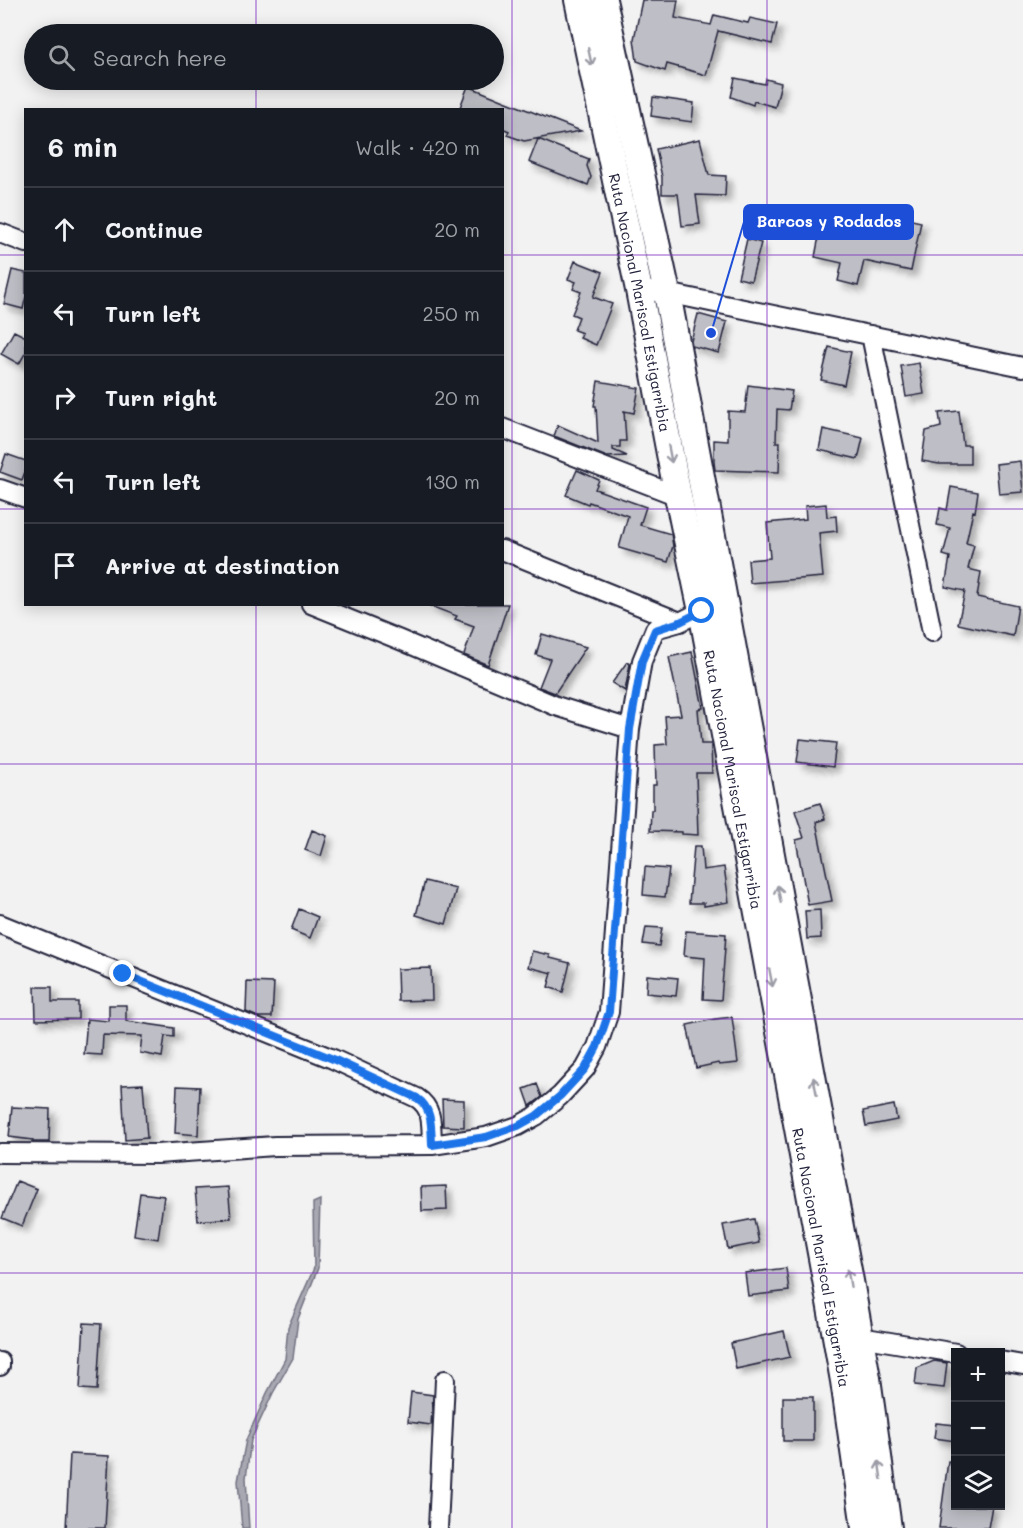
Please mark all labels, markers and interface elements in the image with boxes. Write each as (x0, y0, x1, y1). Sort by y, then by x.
search box (24, 24, 504, 90)
icon: search (45, 41, 78, 74)
text: Search here (93, 43, 227, 72)
one-way arrow (585, 48, 597, 67)
text: 6 min (48, 130, 117, 164)
text: Walk · 420 m (355, 134, 480, 160)
street label: Ruta Nacional Mariscal Estigarribia (605, 171, 676, 434)
callout: Barcos y Rodados (744, 205, 913, 239)
text: Barcos y Rodados (756, 210, 902, 231)
icon: ahead (48, 213, 81, 246)
text: Continue (105, 215, 203, 244)
text: 20 m (434, 216, 480, 242)
icon: left (48, 297, 81, 330)
text: Turn left (105, 299, 201, 328)
text: 250 m (423, 300, 480, 326)
icon: right (48, 381, 81, 414)
text: Turn right (105, 383, 217, 412)
text: 20 m (434, 384, 480, 410)
one-way arrow (665, 444, 676, 464)
icon: left (48, 465, 81, 498)
text: Turn left (105, 467, 201, 496)
text: 130 m (425, 468, 480, 494)
icon: arrive (48, 549, 81, 582)
text: Arrive at destination (105, 551, 340, 580)
route start (688, 597, 714, 623)
street label: Ruta Nacional Mariscal Estigarribia (699, 648, 767, 911)
one-way arrow (773, 885, 784, 904)
route end (109, 960, 135, 986)
one-way arrow (766, 968, 777, 987)
one-way arrow (809, 1076, 820, 1096)
street label: Ruta Nacional Mariscal Estigarribia (788, 1126, 855, 1389)
one-way arrow (844, 1268, 855, 1288)
map controls (951, 1348, 1005, 1510)
button: + (951, 1348, 1005, 1402)
button: − (951, 1402, 1005, 1456)
button: layers (951, 1456, 1005, 1510)
one-way arrow (875, 1461, 886, 1480)

